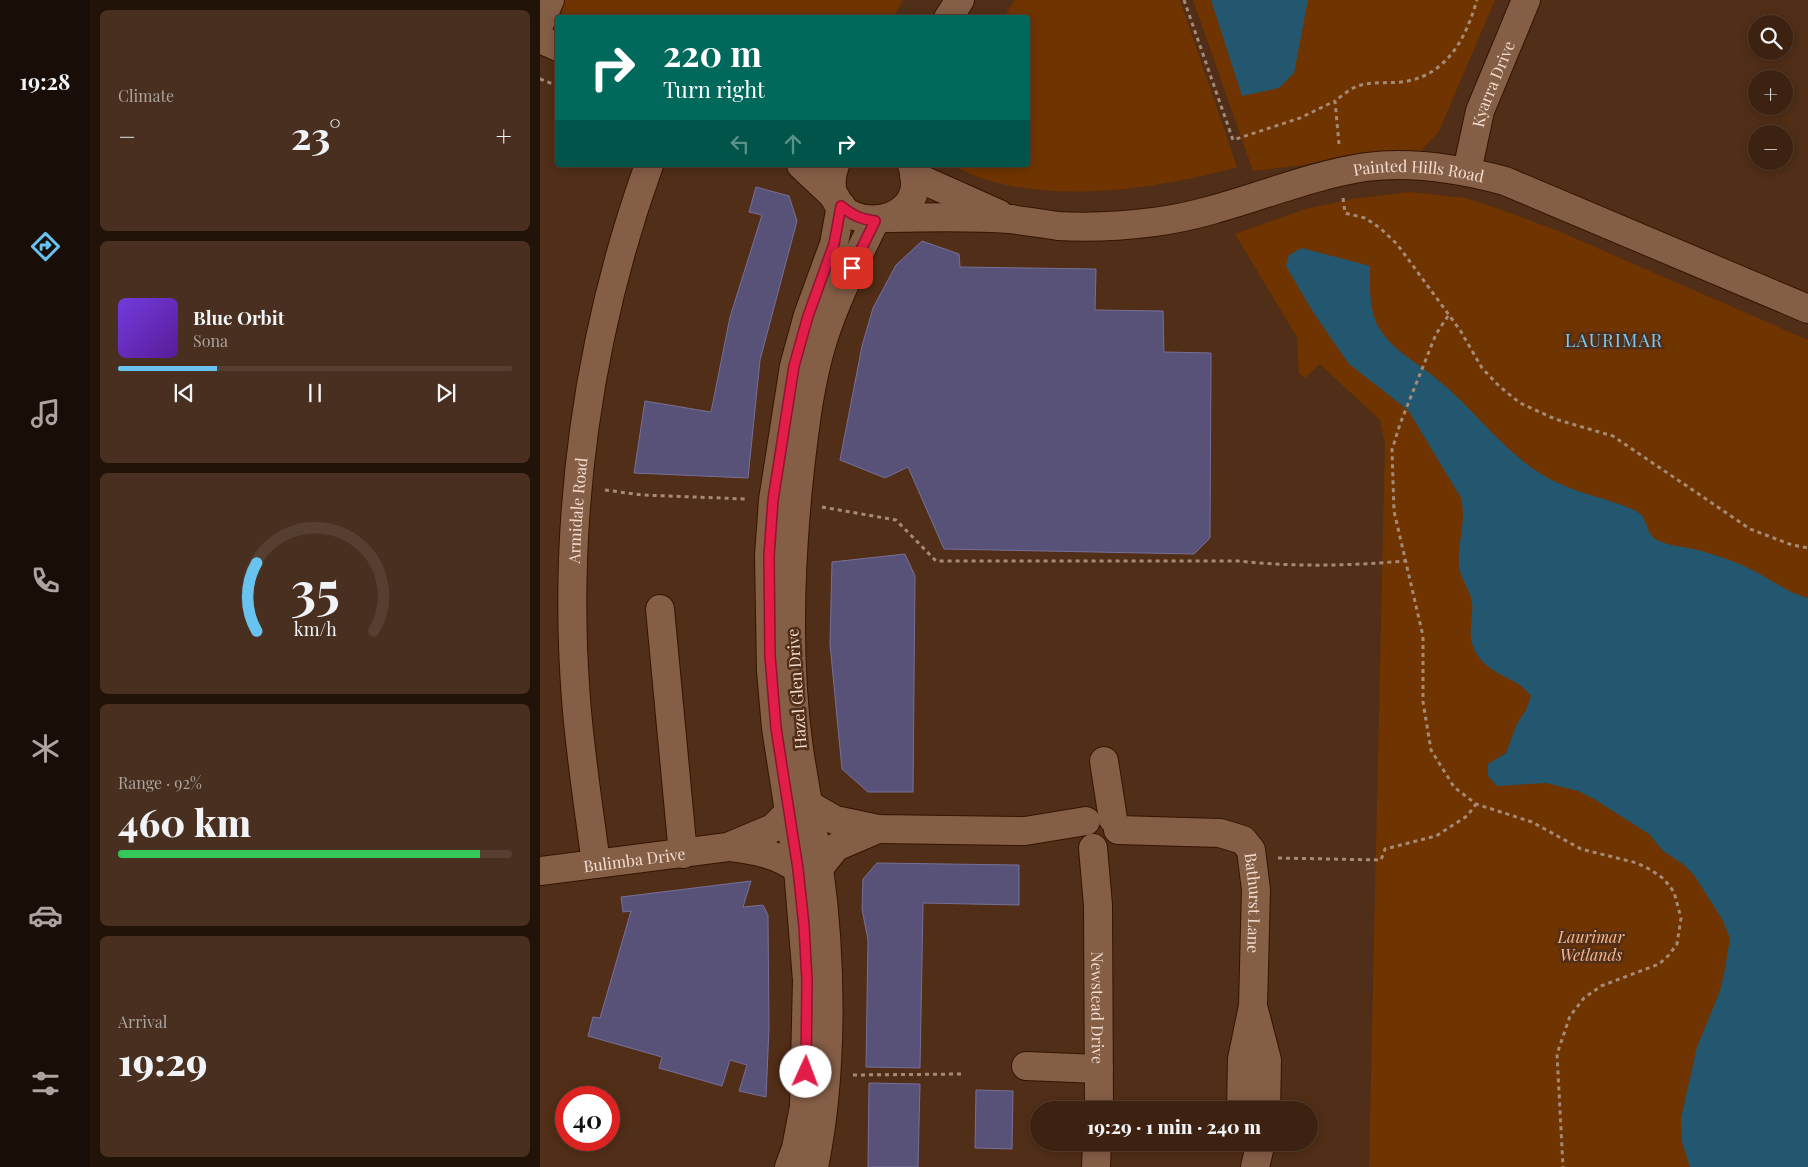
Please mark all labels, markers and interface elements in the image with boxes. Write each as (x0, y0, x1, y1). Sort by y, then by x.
map controls (1748, 15, 1793, 170)
button: search (1748, 15, 1793, 60)
text: 220 m (663, 29, 762, 76)
icon: right (580, 35, 645, 100)
street label: Kyarra Drive (1466, 37, 1519, 129)
text: 19:28 (20, 66, 70, 96)
button: + (1748, 70, 1793, 115)
text: Turn right (663, 74, 765, 104)
text: Climate (118, 85, 174, 106)
text: 23° (291, 109, 341, 160)
text: − (118, 117, 136, 154)
text: + (496, 117, 512, 154)
button: − (1748, 125, 1793, 170)
icon: left (726, 130, 754, 158)
icon: ahead (779, 130, 807, 158)
icon: right (832, 130, 860, 158)
street label: Painted Hills Road (1351, 154, 1486, 186)
icon: directions (28, 229, 63, 264)
pin (831, 247, 873, 289)
icon: arrive (838, 254, 866, 282)
text: Blue Orbit (193, 304, 284, 330)
district label: LAURIMAR (1565, 328, 1663, 352)
text: Sona (193, 330, 228, 351)
icon: previous (170, 379, 198, 407)
icon: pause (301, 379, 329, 407)
icon: next (432, 379, 460, 407)
icon: music (28, 396, 63, 431)
street label: Armidale Road (562, 456, 591, 565)
text: 35 (290, 554, 340, 623)
icon: phone (28, 563, 63, 598)
text: km/h (294, 617, 337, 640)
street label: Hazel Glen Drive (781, 628, 811, 750)
icon: climate (28, 731, 63, 766)
text: Range · 92% (118, 772, 202, 793)
text: 460 km (118, 796, 251, 847)
street label: Bulimba Drive (582, 842, 687, 876)
street label: Bathurst Lane (1241, 851, 1267, 954)
icon: car (28, 898, 63, 933)
park label: Laurimar Wetlands (1557, 926, 1625, 965)
street label: Newstead Drive (1088, 951, 1109, 1064)
text: Arrival (118, 1011, 167, 1032)
text: 19:29 (118, 1035, 208, 1086)
position arrow (779, 1045, 831, 1097)
icon: filters (28, 1066, 63, 1101)
speed limit sign: 40 (555, 1086, 620, 1151)
text: 19:29 · 1 min · 240 m (1087, 1113, 1261, 1139)

